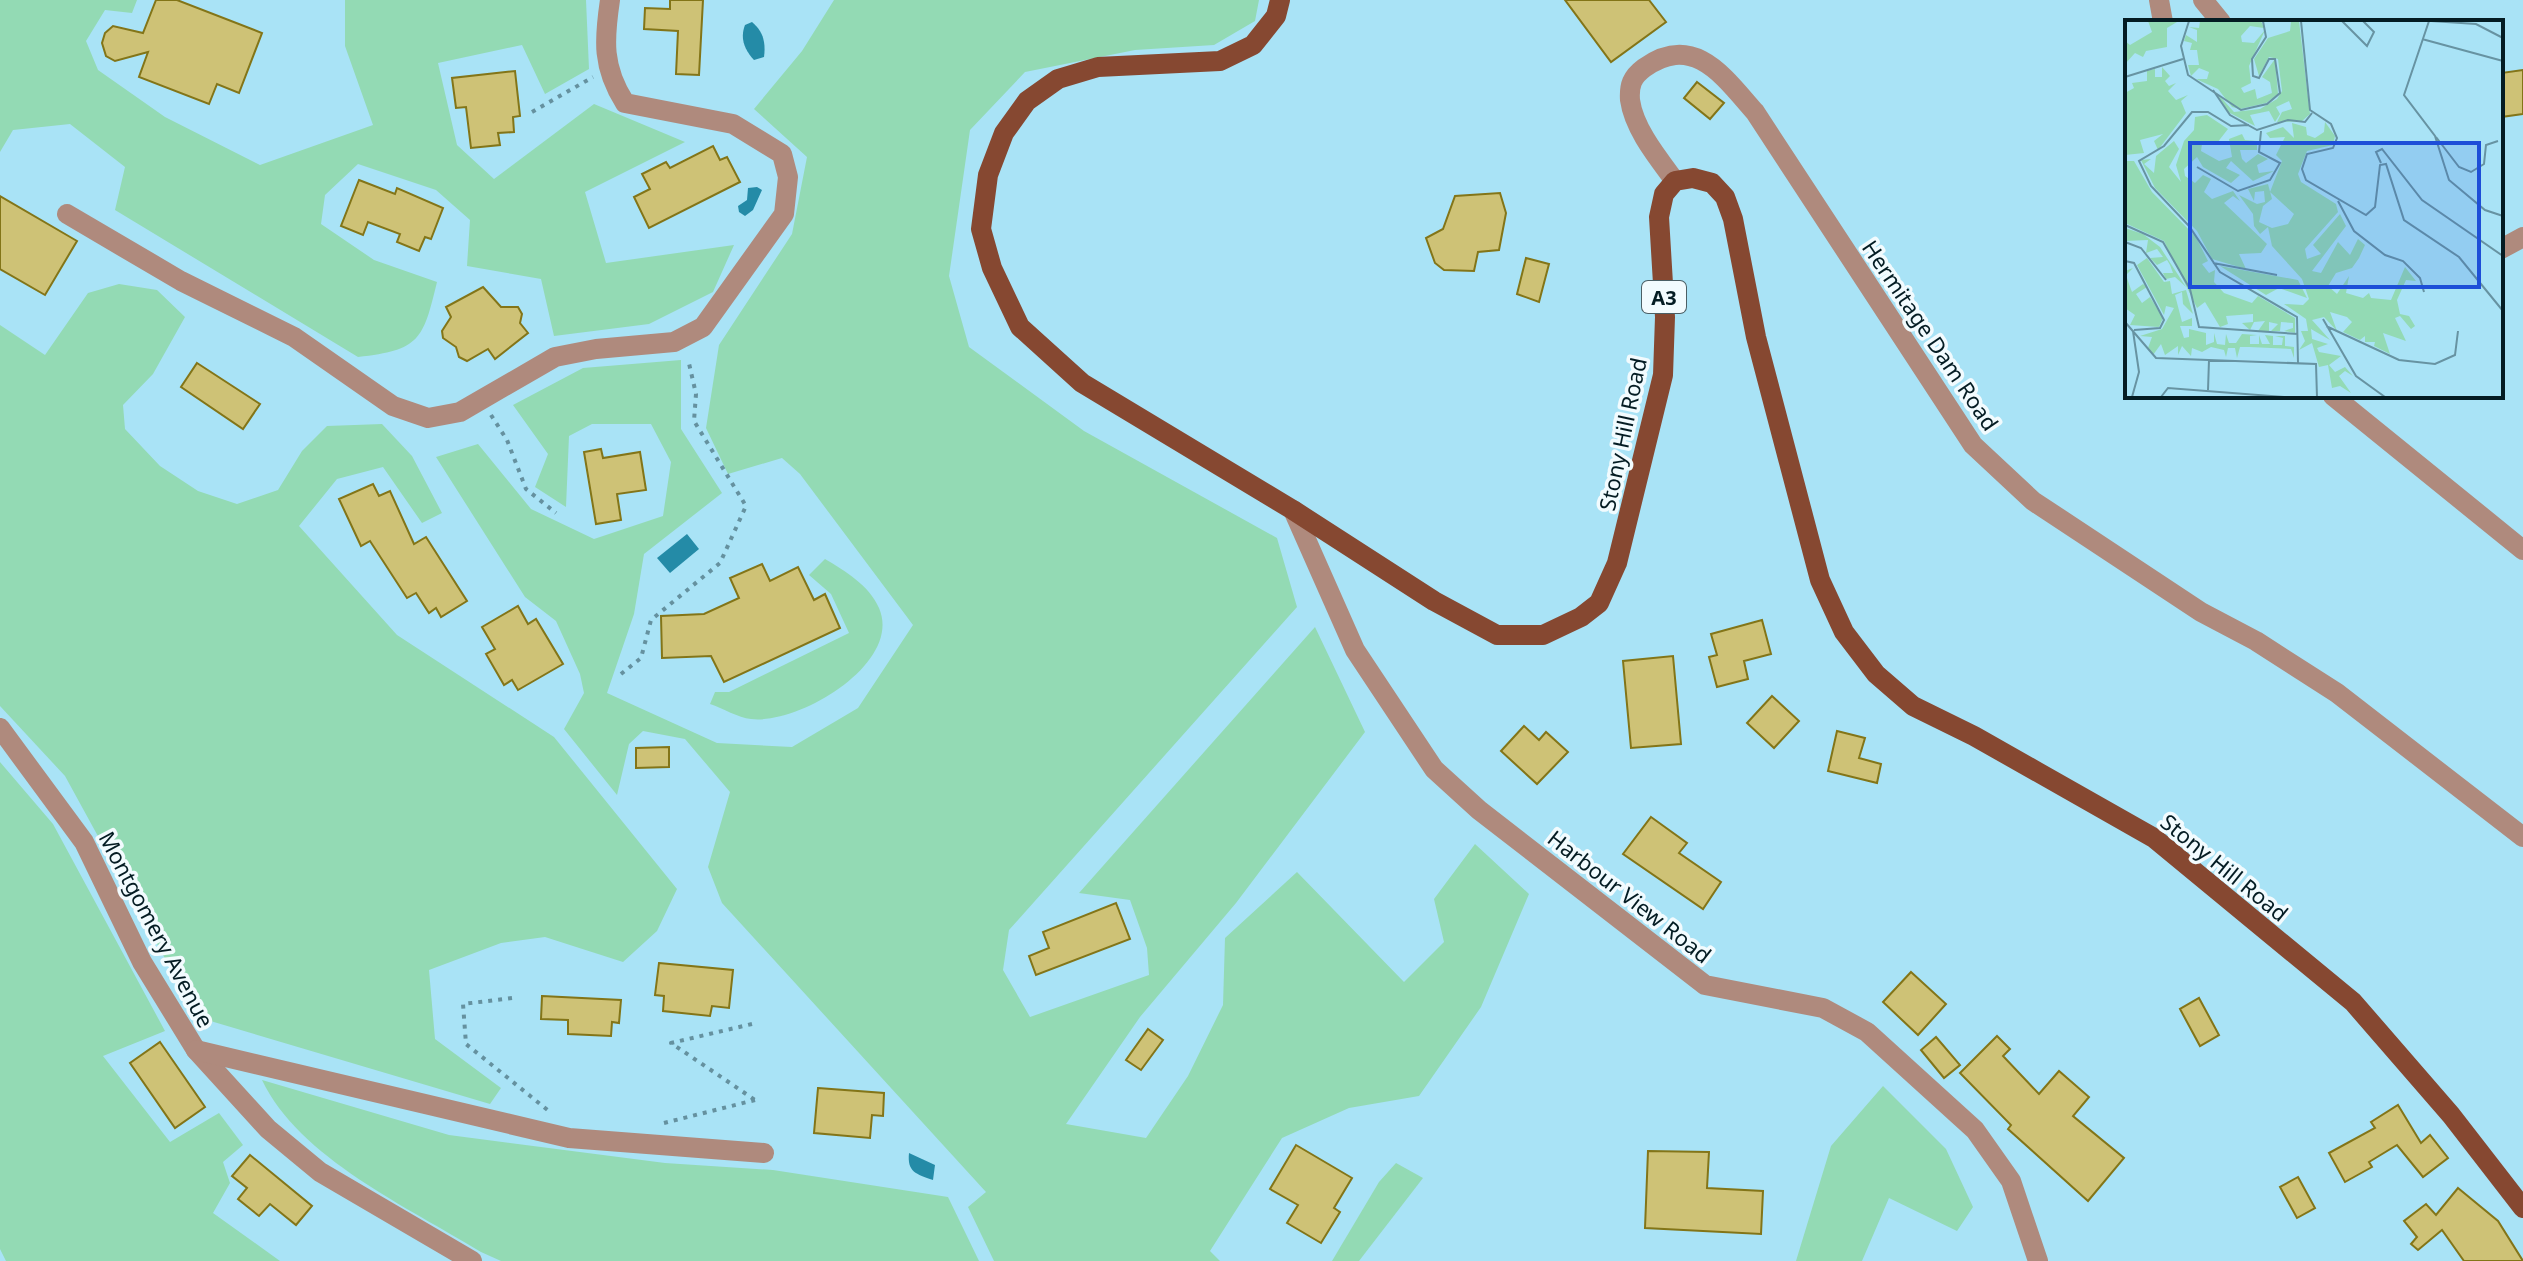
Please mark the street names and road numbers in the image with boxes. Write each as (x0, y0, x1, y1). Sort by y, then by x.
street label: Hermitage Dam Road (1856, 234, 2006, 436)
road number: A3 (1642, 281, 1686, 313)
street label: Stony Hill Road (1591, 355, 1653, 513)
street label: Stony Hill Road (2155, 806, 2295, 928)
street label: Harbour View Road (1542, 823, 1718, 969)
street label: Montgomery Avenue (93, 826, 221, 1032)

